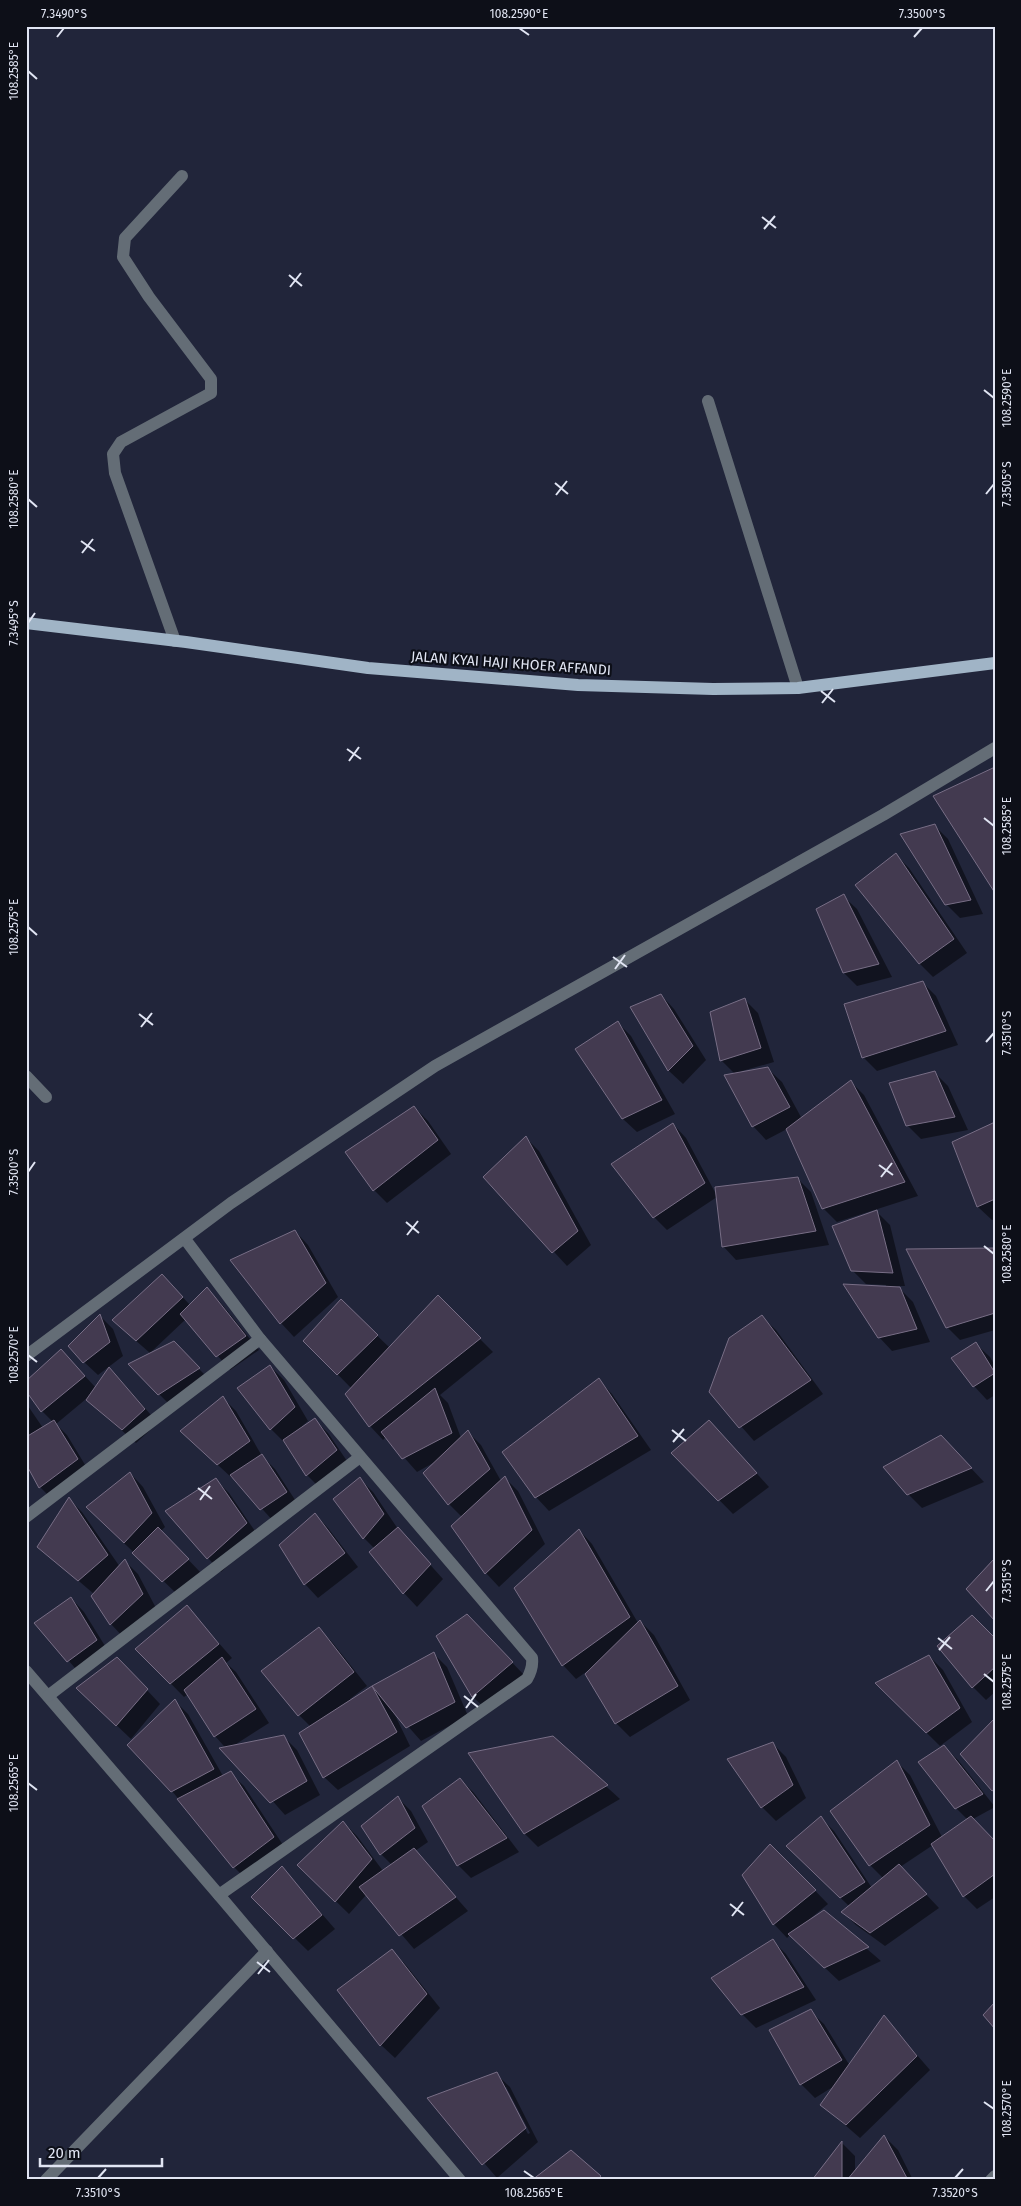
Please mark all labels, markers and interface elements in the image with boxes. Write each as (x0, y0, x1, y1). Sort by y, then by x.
text: 7.3490°S (41, 7, 88, 21)
text: 108.2590°E (490, 7, 548, 21)
text: 7.3500°S (899, 7, 946, 21)
text: 108.2585°E (7, 42, 21, 100)
text: 108.2590°E (1000, 369, 1014, 427)
text: 7.3505°S (1000, 461, 1014, 507)
text: 108.2580°E (7, 469, 21, 529)
text: 7.3495°S (7, 600, 21, 646)
street label: JALAN KYAI HAJI KHOER AFFANDI (410, 648, 611, 679)
text: 108.2585°E (1000, 797, 1014, 855)
text: 108.2575°E (7, 899, 21, 955)
text: 7.3510°S (1000, 1010, 1014, 1055)
text: 7.3500°S (7, 1148, 21, 1195)
text: 108.2580°E (1000, 1224, 1014, 1284)
text: 108.2570°E (7, 1326, 21, 1384)
text: 7.3515°S (1000, 1559, 1014, 1603)
text: 108.2575°E (1000, 1654, 1014, 1710)
text: 108.2565°E (7, 1754, 21, 1812)
text: 108.2570°E (1000, 2080, 1014, 2138)
scale bar (40, 2136, 162, 2168)
text: 20 m (48, 2144, 81, 2162)
text: 7.3510°S (76, 2186, 121, 2200)
text: 108.2565°E (505, 2186, 563, 2200)
text: 7.3520°S (932, 2186, 978, 2200)

